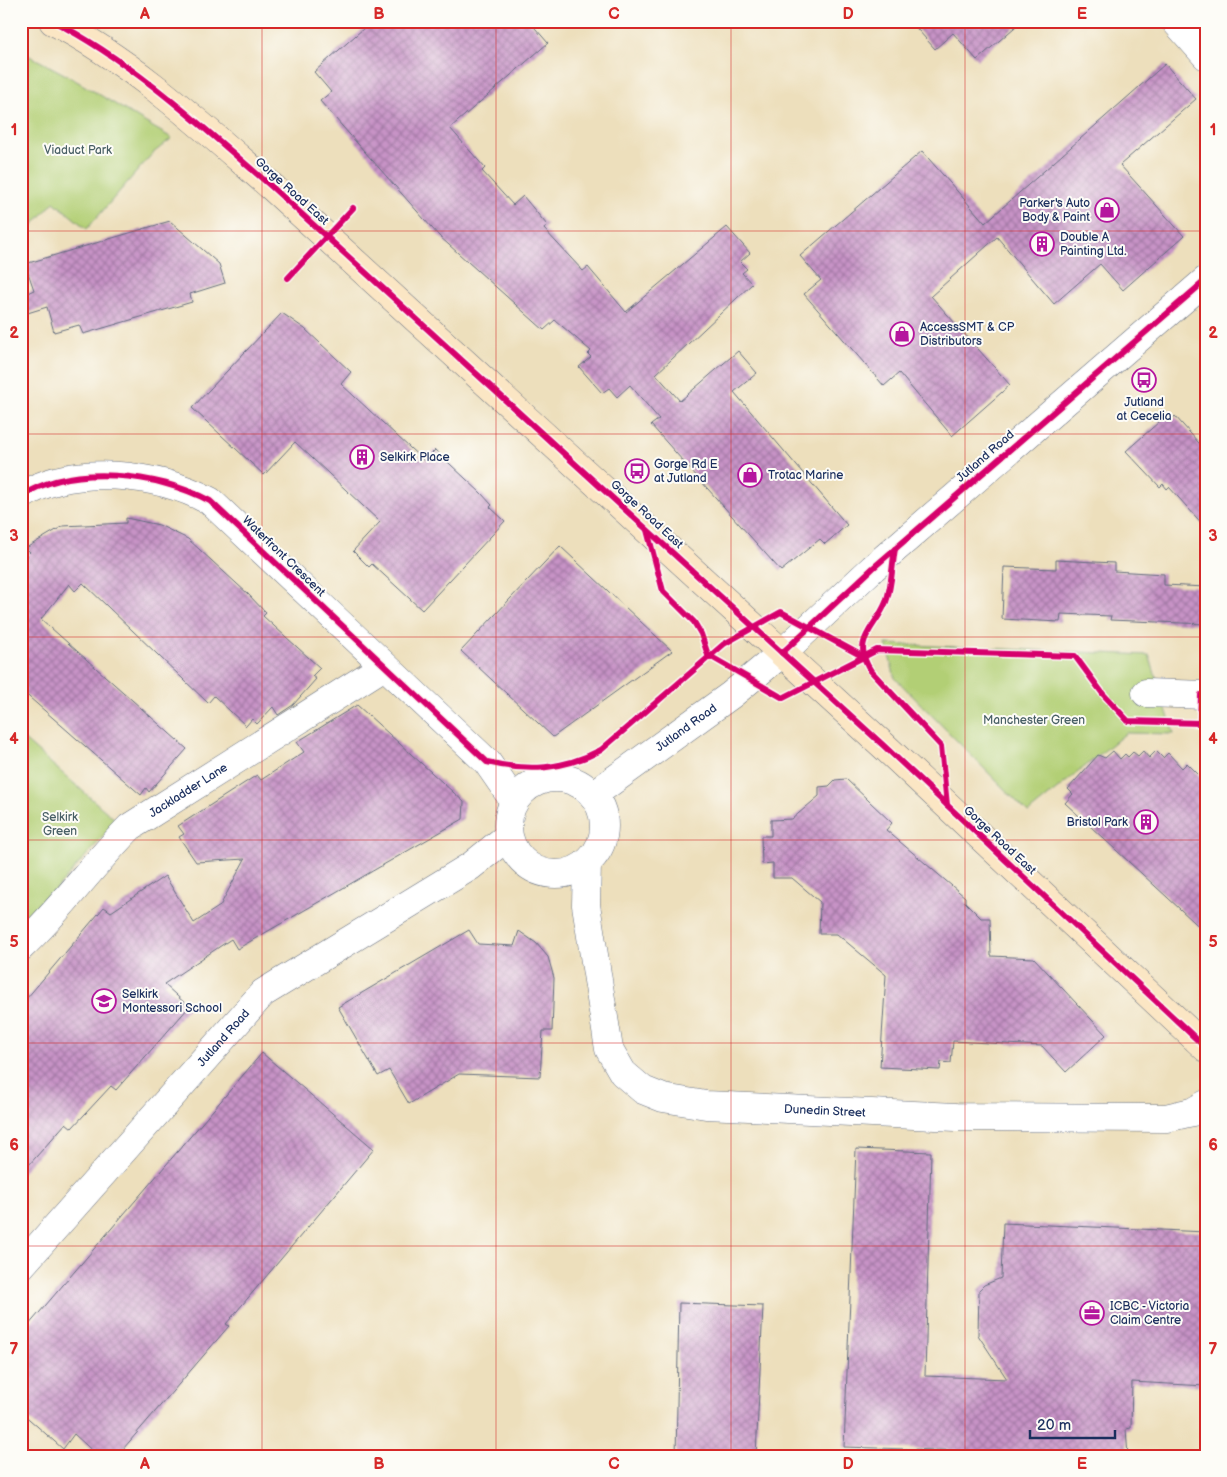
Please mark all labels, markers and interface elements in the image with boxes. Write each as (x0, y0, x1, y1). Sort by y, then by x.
text: A (139, 5, 150, 24)
text: B (373, 5, 385, 24)
text: C (608, 5, 620, 24)
text: D (842, 5, 854, 24)
text: E (1077, 5, 1087, 24)
text: 1 (11, 121, 17, 140)
text: 1 (1210, 121, 1216, 140)
park label: Viaduct Park (44, 143, 112, 158)
street label: Gorge Road East (252, 154, 332, 229)
place label: Parker's Auto Body & Paint (1019, 196, 1090, 225)
shop icon: Parker's Auto Body & Paint (1094, 197, 1120, 223)
place label: Double A Painting Ltd. (1060, 230, 1126, 259)
building icon: Double A Painting Ltd. (1029, 231, 1055, 257)
place label: AccessSMT & CP Distributors (920, 320, 1015, 349)
shop icon: AccessSMT & CP Distributors (889, 321, 915, 347)
text: 2 (9, 324, 19, 343)
text: 2 (1208, 324, 1218, 343)
bus stop icon: Jutland at Cecelia (1131, 367, 1157, 393)
place label: Jutland at Cecelia (1116, 395, 1172, 424)
street label: Jutland Road (953, 427, 1017, 486)
building icon: Selkirk Place (349, 444, 375, 470)
place label: Selkirk Place (380, 450, 450, 465)
place label: Gorge Rd E at Jutland (654, 457, 718, 486)
bus stop icon: Gorge Rd E at Jutland (624, 458, 650, 484)
shop icon: Trotac Marine (737, 462, 763, 488)
place label: Trotac Marine (768, 468, 843, 483)
street label: Gorge Road East (607, 477, 686, 552)
street label: Waterfront Crescent (239, 513, 329, 600)
text: 3 (9, 527, 19, 546)
text: 3 (1208, 527, 1218, 546)
street label: Jutland Road (653, 701, 720, 755)
park label: Manchester Green (983, 713, 1085, 728)
text: 4 (9, 730, 19, 749)
text: 4 (1208, 730, 1218, 749)
street label: Jackladder Lane (146, 760, 231, 821)
street label: Gorge Road East (960, 803, 1039, 878)
building icon: Bristol Park (1133, 809, 1159, 835)
park label: Selkirk Green (42, 810, 78, 839)
place label: Bristol Park (1067, 815, 1128, 830)
text: 5 (9, 933, 19, 952)
text: 5 (1208, 933, 1218, 952)
place label: Selkirk Montessori School (122, 987, 222, 1016)
school or university icon: Selkirk Montessori School (91, 988, 117, 1014)
street label: Jutland Road (194, 1006, 253, 1070)
street label: Dunedin Street (784, 1102, 866, 1121)
text: 6 (9, 1136, 19, 1155)
text: 6 (1208, 1136, 1218, 1155)
place label: ICBC - Victoria Claim Centre (1110, 1299, 1189, 1328)
office icon: ICBC - Victoria Claim Centre (1079, 1300, 1105, 1326)
text: 7 (10, 1340, 19, 1359)
text: 7 (1209, 1340, 1218, 1359)
scale bar (1030, 1407, 1114, 1439)
text: 20 m (1037, 1416, 1071, 1435)
text: A (139, 1455, 150, 1474)
text: B (373, 1455, 385, 1474)
text: C (608, 1455, 620, 1474)
text: D (842, 1455, 854, 1474)
text: E (1077, 1455, 1087, 1474)

